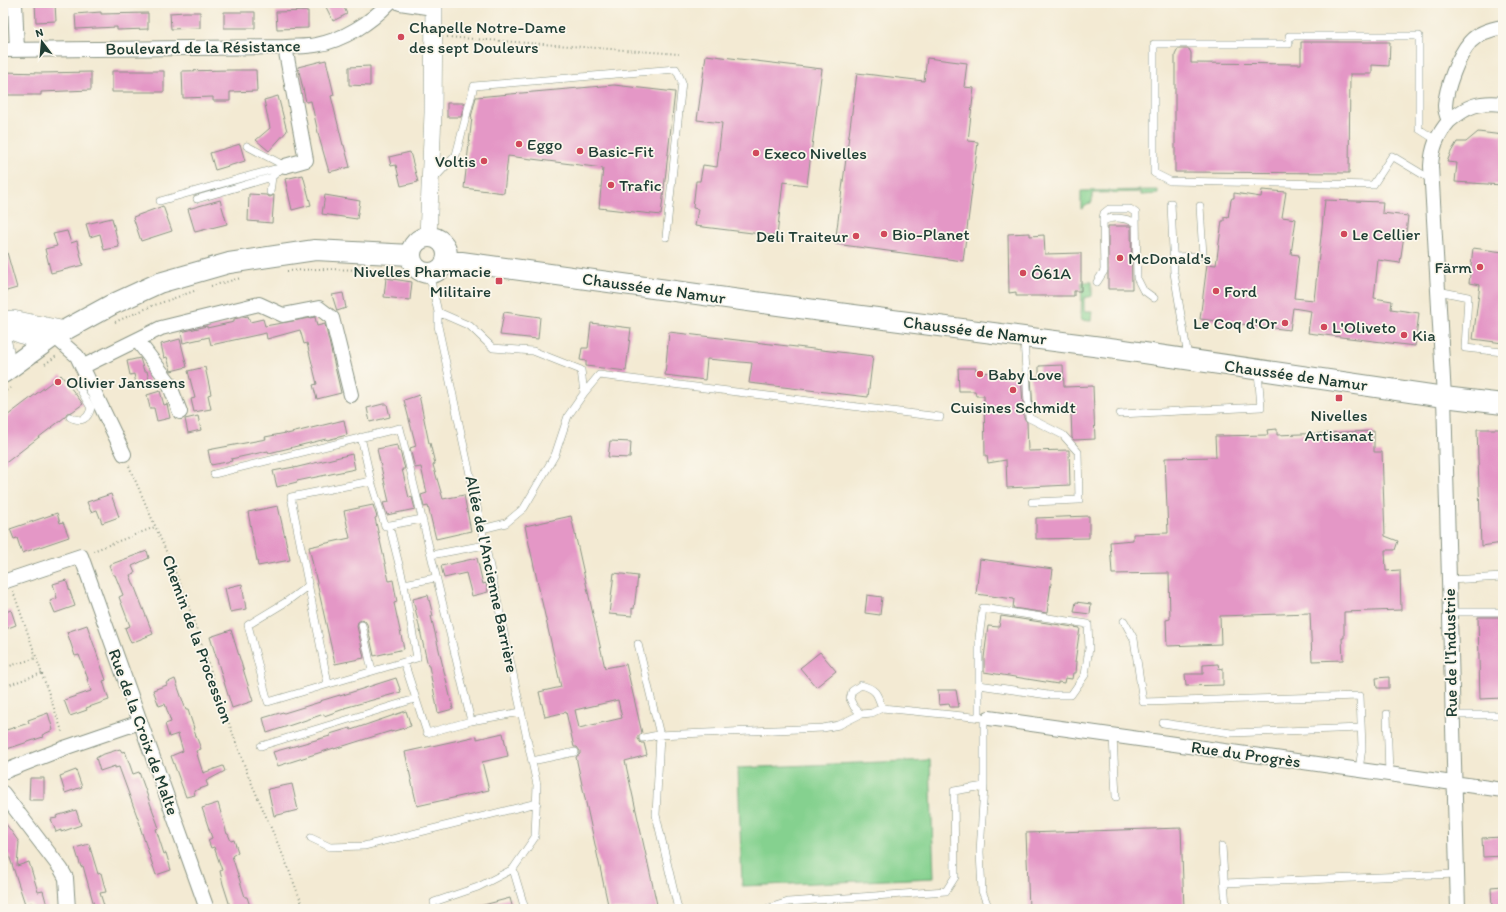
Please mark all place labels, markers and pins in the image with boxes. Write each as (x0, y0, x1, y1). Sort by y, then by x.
place label: Chapelle Notre-Dame des sept Douleurs (409, 17, 566, 57)
marker: Chapelle Notre-Dame des sept Douleurs (396, 32, 406, 42)
place label: Eggo (527, 134, 562, 154)
marker: Eggo (514, 139, 524, 149)
place label: Basic-Fit (588, 141, 654, 161)
place label: Execo Nivelles (764, 143, 867, 163)
marker: Basic-Fit (575, 146, 585, 156)
marker: Execo Nivelles (751, 148, 761, 158)
place label: Voltis (435, 151, 476, 171)
marker: Voltis (479, 156, 489, 166)
place label: Trafic (619, 175, 662, 195)
marker: Trafic (606, 180, 616, 190)
place label: Bio-Planet (892, 224, 970, 244)
place label: Le Cellier (1352, 224, 1421, 244)
place label: Deli Traiteur (756, 226, 848, 246)
marker: Bio-Planet (879, 229, 889, 239)
marker: Le Cellier (1339, 229, 1349, 239)
marker: Deli Traiteur (851, 231, 861, 241)
place label: McDonald's (1128, 248, 1211, 268)
marker: McDonald's (1115, 253, 1125, 263)
place label: Färm (1435, 257, 1472, 277)
place label: Nivelles Pharmacie Militaire (353, 261, 491, 301)
marker: Färm (1475, 262, 1485, 272)
place label: Ô61A (1031, 263, 1071, 283)
marker: Ô61A (1018, 268, 1028, 278)
marker: Nivelles Pharmacie Militaire (494, 276, 504, 286)
place label: Ford (1224, 281, 1257, 301)
marker: Ford (1211, 286, 1221, 296)
place label: Le Coq d'Or (1193, 313, 1277, 333)
place label: L'Oliveto (1332, 317, 1396, 337)
marker: Le Coq d'Or (1280, 318, 1290, 328)
marker: L'Oliveto (1319, 322, 1329, 332)
place label: Kia (1412, 325, 1436, 345)
marker: Kia (1399, 330, 1409, 340)
place label: Baby Love (988, 364, 1062, 384)
marker: Baby Love (975, 369, 985, 379)
place label: Olivier Janssens (66, 372, 185, 392)
marker: Olivier Janssens (53, 377, 63, 387)
marker: Cuisines Schmidt (1008, 385, 1018, 395)
marker: Nivelles Artisanat (1334, 393, 1344, 403)
place label: Cuisines Schmidt (950, 397, 1076, 417)
place label: Nivelles Artisanat (1304, 405, 1374, 445)

